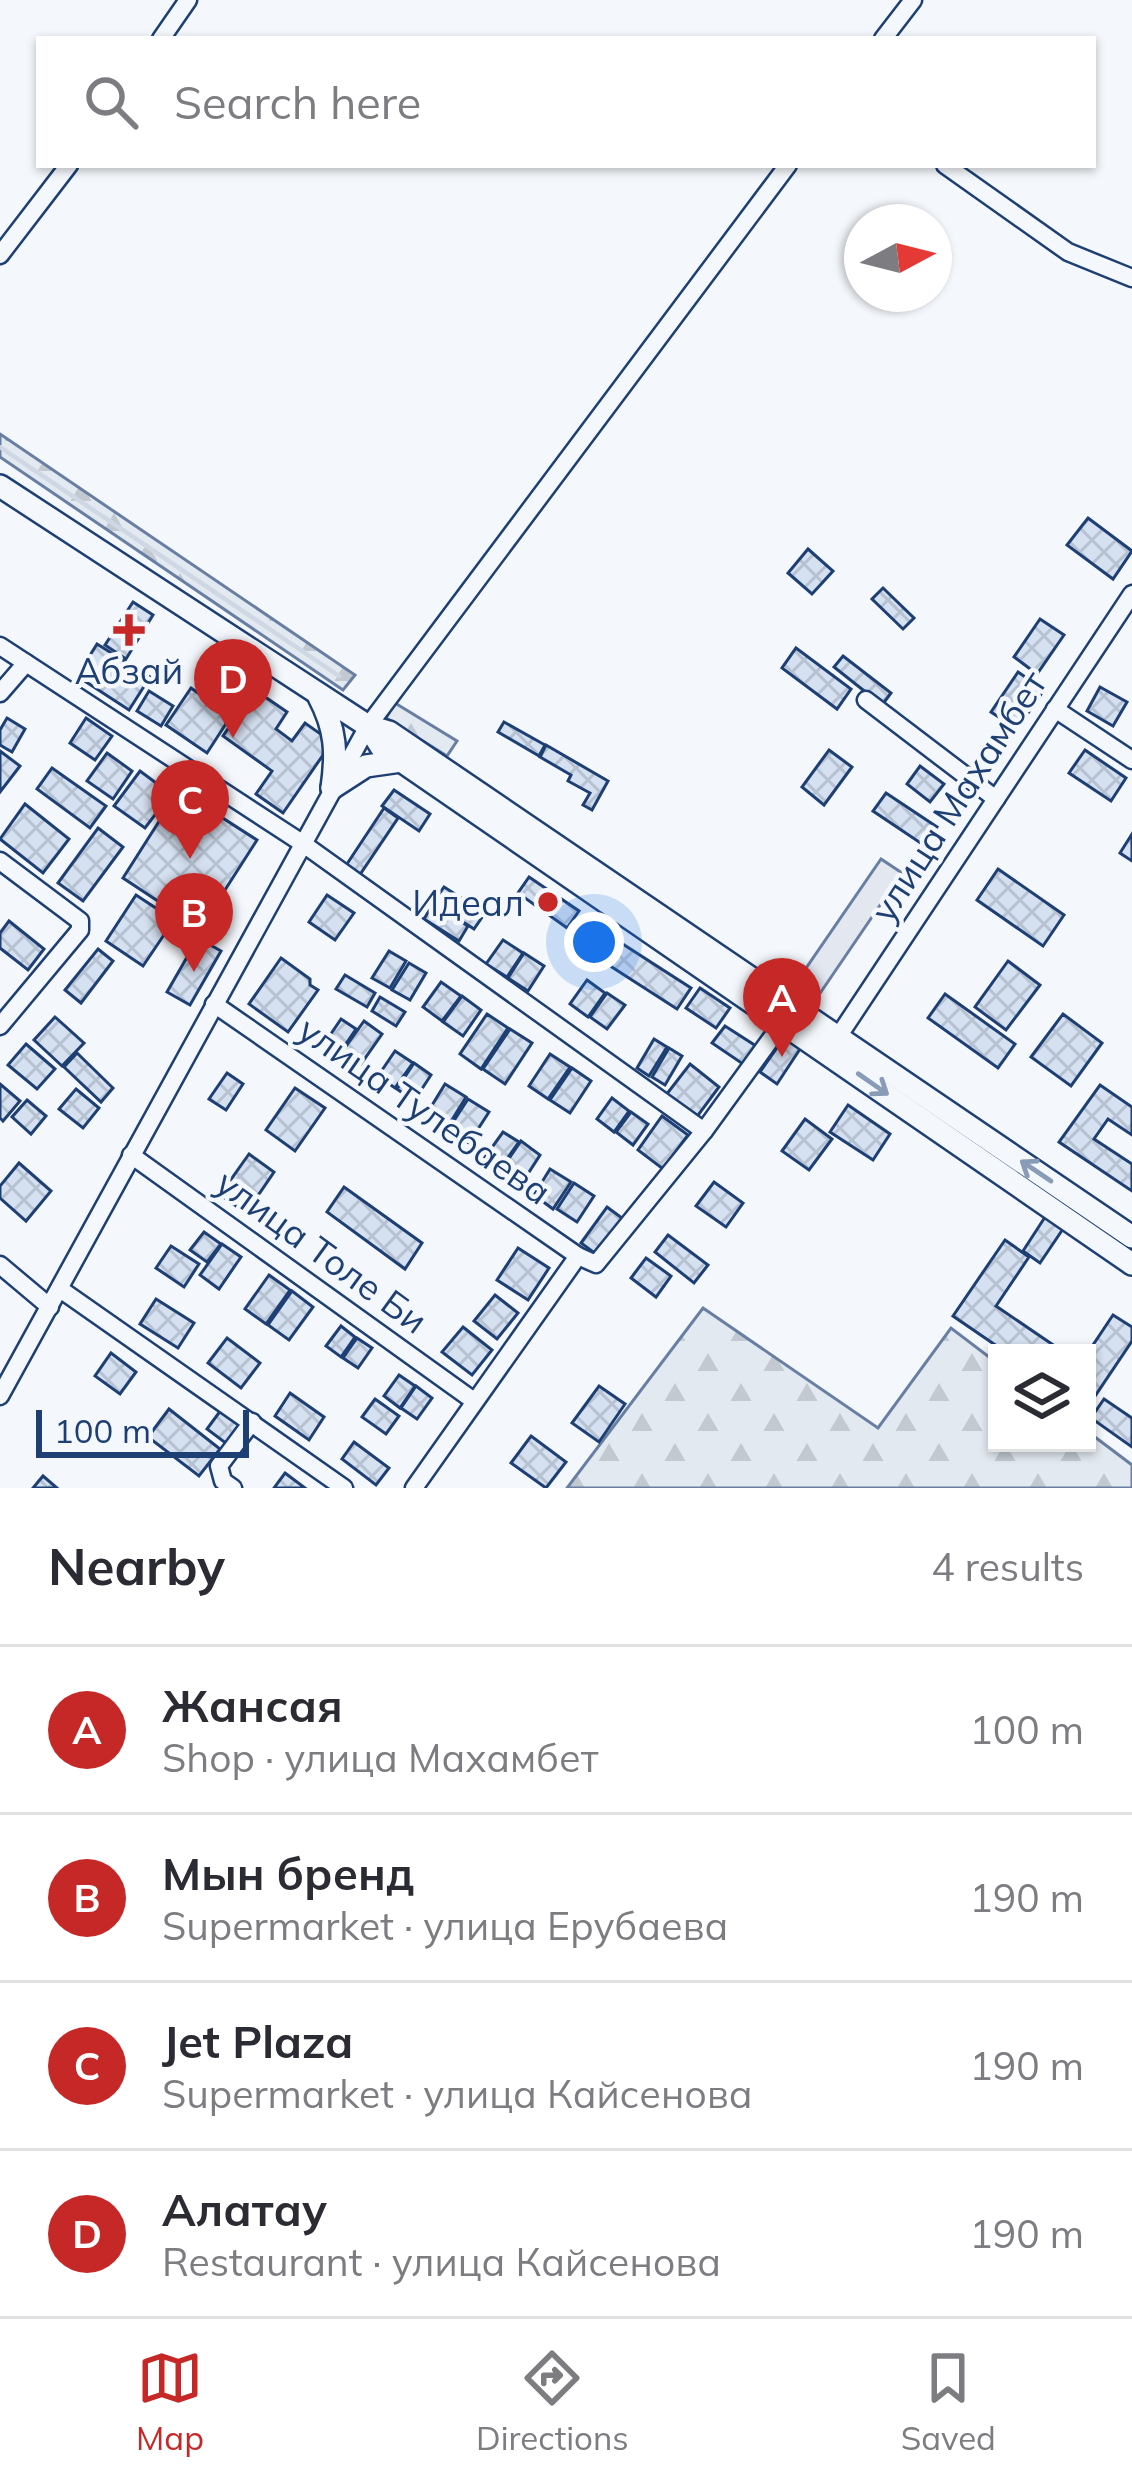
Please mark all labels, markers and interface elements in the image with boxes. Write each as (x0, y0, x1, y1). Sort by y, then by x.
search box (36, 36, 1096, 168)
icon: search (78, 69, 144, 135)
text: Search here (174, 74, 421, 130)
north arrow (844, 204, 952, 312)
marker: Абзай (116, 617, 142, 643)
pin: D (194, 639, 272, 738)
place label: Абзай (75, 648, 183, 693)
street label: улица Махамбет (860, 662, 1056, 930)
pin: C (151, 760, 229, 859)
pin: B (155, 873, 233, 972)
place label: Идеал (412, 880, 524, 925)
marker: Идеал (535, 889, 561, 915)
your location (564, 912, 624, 972)
pin: A (743, 958, 821, 1057)
street label: улица Тулебаева (290, 1006, 560, 1214)
one-way arrow (856, 1071, 889, 1096)
one-way arrow (1019, 1158, 1053, 1183)
street label: улица Толе Би (208, 1159, 436, 1343)
map controls (988, 1344, 1096, 1452)
button: layers (988, 1344, 1096, 1452)
scale bar (36, 1404, 249, 1457)
text: 100 m (54, 1410, 151, 1451)
text: Nearby (48, 1534, 225, 1598)
text: 4 results (931, 1542, 1084, 1591)
text: Жансая (162, 1677, 343, 1733)
text: A (72, 1705, 102, 1754)
text: 100 m (969, 1705, 1084, 1754)
text: Shop · улица Махамбет (162, 1733, 598, 1782)
text: Мын бренд (162, 1845, 414, 1901)
text: B (74, 1873, 100, 1922)
text: 190 m (969, 1873, 1084, 1922)
text: Supermarket · улица Ерубаева (162, 1901, 728, 1950)
text: Jet Plaza (162, 2013, 353, 2069)
text: C (74, 2041, 100, 2090)
text: 190 m (969, 2041, 1084, 2090)
text: Supermarket · улица Кайсенова (162, 2069, 752, 2118)
text: Алатау (162, 2181, 327, 2237)
text: D (72, 2209, 102, 2258)
text: 190 m (969, 2209, 1084, 2258)
text: Restaurant · улица Кайсенова (162, 2237, 721, 2286)
tab: Map (136, 2345, 204, 2458)
tab: Directions (476, 2345, 629, 2458)
tab: Saved (901, 2345, 996, 2458)

